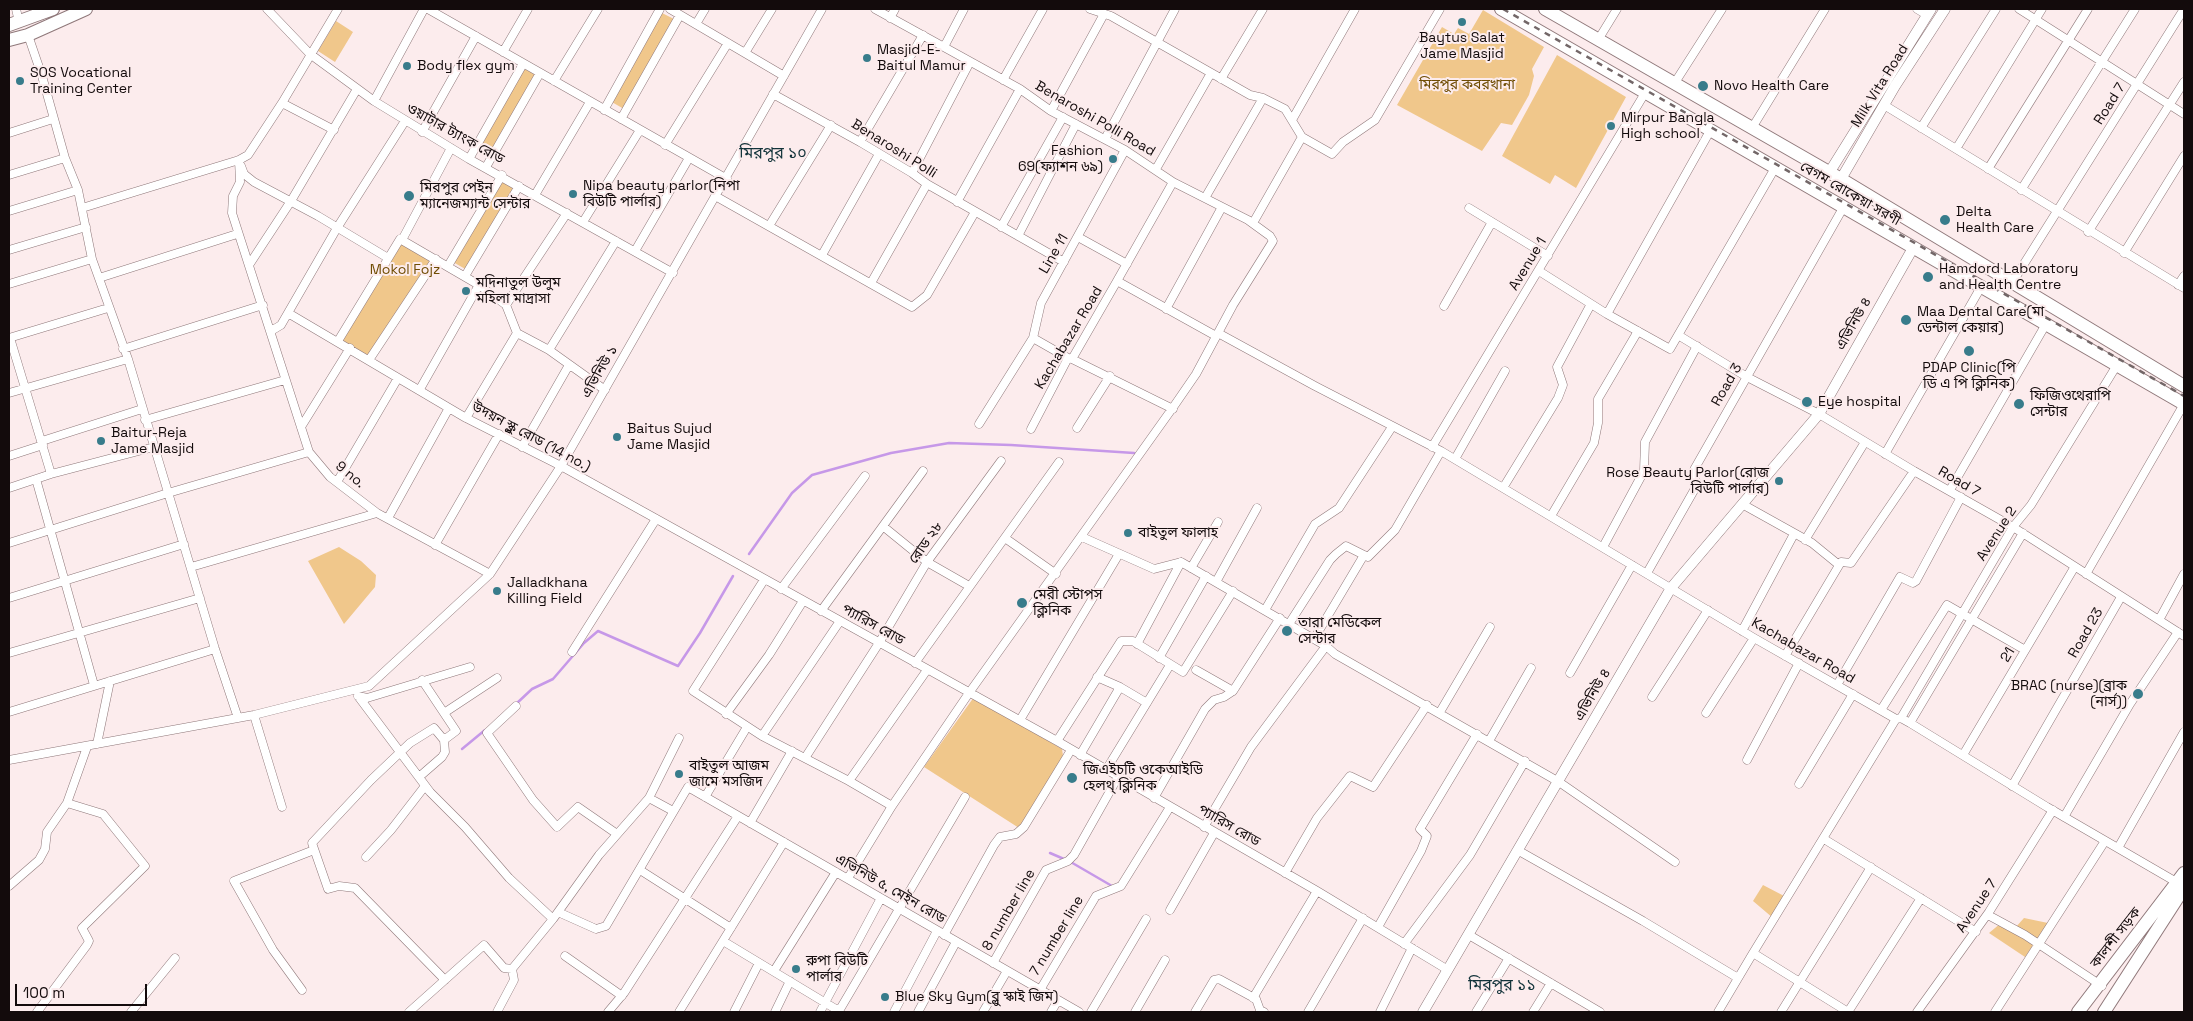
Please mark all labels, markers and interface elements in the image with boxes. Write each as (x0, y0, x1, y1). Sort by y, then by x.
marker: Baytus Salat Jame Masjid (1456, 16, 1468, 28)
place label: Baytus Salat Jame Masjid (1419, 30, 1505, 62)
street label: Milk Vita Road (1848, 41, 1912, 131)
place label: Masjid-E- Baitul Mamur (877, 42, 966, 74)
marker: Masjid-E- Baitul Mamur (861, 52, 873, 64)
place label: Body flex gym (417, 58, 515, 74)
marker: Body flex gym (401, 60, 413, 72)
place label: SOS Vocational Training Center (30, 65, 132, 98)
marker: SOS Vocational Training Center (14, 75, 26, 87)
park label: মিরপুর কবরখানা (1419, 77, 1515, 93)
street label: Benaroshi Polli Road (1032, 78, 1158, 160)
place label: Novo Health Care (1714, 78, 1829, 94)
marker: Novo Health Care (1696, 79, 1710, 93)
street label: Road 7 (2091, 80, 2129, 128)
street label: ওয়াটার ট্যাংক রোড (403, 100, 507, 168)
place label: Mirpur Bangla High school (1621, 110, 1715, 142)
street label: Benaroshi Polli (848, 116, 940, 182)
marker: Mirpur Bangla High school (1605, 120, 1617, 132)
place label: Fashion 69(ফ্যাশন ৬৯) (1018, 143, 1103, 176)
district label: মিরপুর ১০ (739, 144, 807, 164)
marker: Fashion 69(ফ্যাশন ৬৯) (1107, 153, 1119, 165)
street label: বেগম রোকেয়া সরণী (1797, 158, 1903, 230)
place label: Nipa beauty parlor(নিপা বিউটি পার্লার) (583, 178, 740, 210)
place label: মিরপুর পেইন ম্যানেজম্যান্ট সেন্টার (420, 180, 530, 212)
marker: Nipa beauty parlor(নিপা বিউটি পার্লার) (567, 188, 579, 200)
marker: মিরপুর পেইন ম্যানেজম্যান্ট সেন্টার (402, 189, 416, 203)
place label: Delta Health Care (1956, 204, 2034, 236)
marker: Delta Health Care (1938, 213, 1952, 227)
street label: Line 11 (1036, 231, 1072, 277)
street label: Avenue 1 (1506, 234, 1550, 294)
place label: Hamdord Laboratory and Health Centre (1939, 261, 2078, 294)
park label: Mokol Fojz (370, 262, 440, 278)
marker: Hamdord Laboratory and Health Centre (1921, 270, 1935, 284)
place label: মদিনাতুল উলুম মহিলা মাদ্রাসা (476, 275, 561, 308)
street label: Kachabazar Road (1032, 284, 1106, 392)
marker: মদিনাতুল উলুম মহিলা মাদ্রাসা (460, 285, 472, 297)
street label: এভিনিউ ৪ (1833, 295, 1875, 353)
place label: Maa Dental Care(মা ডেন্টাল কেয়ার) (1917, 304, 2044, 336)
marker: Maa Dental Care(মা ডেন্টাল কেয়ার) (1899, 313, 1913, 327)
street label: এভিনিউ ১ (578, 343, 622, 401)
marker: PDAP Clinic(পি ডি এ পি ক্লিনিক) (1962, 344, 1976, 358)
place label: PDAP Clinic(পি ডি এ পি ক্লিনিক) (1922, 360, 2016, 392)
street label: Road 3 (1708, 361, 1746, 409)
place label: ফিজিওথেরাপি সেন্টার (2030, 388, 2111, 421)
place label: Eye hospital (1818, 394, 1901, 410)
marker: Eye hospital (1800, 395, 1814, 409)
marker: ফিজিওথেরাপি সেন্টার (2012, 397, 2026, 411)
street label: উদয়ন স্কুল রোড (14 no.) (469, 399, 593, 475)
place label: Baitus Sujud Jame Masjid (627, 421, 712, 454)
place label: Baitur-Reja Jame Masjid (111, 425, 194, 458)
marker: Baitus Sujud Jame Masjid (611, 431, 623, 443)
marker: Baitur-Reja Jame Masjid (95, 435, 107, 447)
street label: 9 no. (332, 458, 368, 492)
street label: Road 7 (1935, 463, 1983, 501)
place label: Rose Beauty Parlor(রোজ বিউটি পার্লার) (1606, 465, 1769, 498)
marker: Rose Beauty Parlor(রোজ বিউটি পার্লার) (1773, 475, 1785, 487)
street label: Avenue 2 (1973, 504, 2021, 564)
street label: রোড ২৮ (906, 519, 946, 567)
place label: বাইতুল ফালাহ (1138, 525, 1218, 541)
marker: বাইতুল ফালাহ (1122, 527, 1134, 539)
place label: Jalladkhana Killing Field (507, 575, 588, 608)
marker: Jalladkhana Killing Field (491, 585, 503, 597)
place label: মেরী স্টোপস ক্লিনিক (1033, 587, 1102, 620)
marker: মেরী স্টোপস ক্লিনিক (1015, 596, 1029, 610)
street label: প্যারিস রোড (839, 601, 907, 649)
street label: Road 23 (2065, 605, 2107, 661)
street label: Kachabazar Road (1748, 614, 1858, 688)
place label: তারা মেডিকেল সেন্টার (1298, 615, 1381, 648)
marker: তারা মেডিকেল সেন্টার (1280, 624, 1294, 638)
street label: 21 (1997, 645, 2019, 665)
street label: এভিনিউ ৪ (1571, 666, 1615, 724)
place label: BRAC (nurse)(ব্রাক (নার্স)) (2011, 678, 2127, 710)
marker: BRAC (nurse)(ব্রাক (নার্স)) (2131, 687, 2145, 701)
place label: বাইতুল আজম জামে মসজিদ (689, 758, 769, 790)
place label: জিএইচটি ওকেআইডি হেলথ্ ক্লিনিক (1083, 762, 1203, 794)
marker: বাইতুল আজম জামে মসজিদ (673, 768, 685, 780)
marker: জিএইচটি ওকেআইডি হেলথ্ ক্লিনিক (1065, 771, 1079, 785)
street label: প্যারিস রোড (1195, 801, 1263, 851)
street label: এভিনিউ ৫, মেইন রোড (832, 850, 948, 928)
street label: 8 number line (979, 866, 1039, 954)
street label: Avenue 7 (1953, 876, 2001, 936)
street label: 7 number line (1026, 893, 1088, 979)
street label: কালশী সড়ক (2087, 904, 2145, 972)
place label: রুপা বিউটি পার্লার (806, 953, 868, 986)
marker: রুপা বিউটি পার্লার (790, 963, 802, 975)
scale bar (18, 974, 150, 1006)
district label: মিরপুর ১১ (1468, 976, 1536, 996)
text: 100 m (23, 983, 65, 1002)
place label: Blue Sky Gym(ব্লু স্কাই জিম) (895, 989, 1058, 1005)
marker: Blue Sky Gym(ব্লু স্কাই জিম) (879, 991, 891, 1003)

